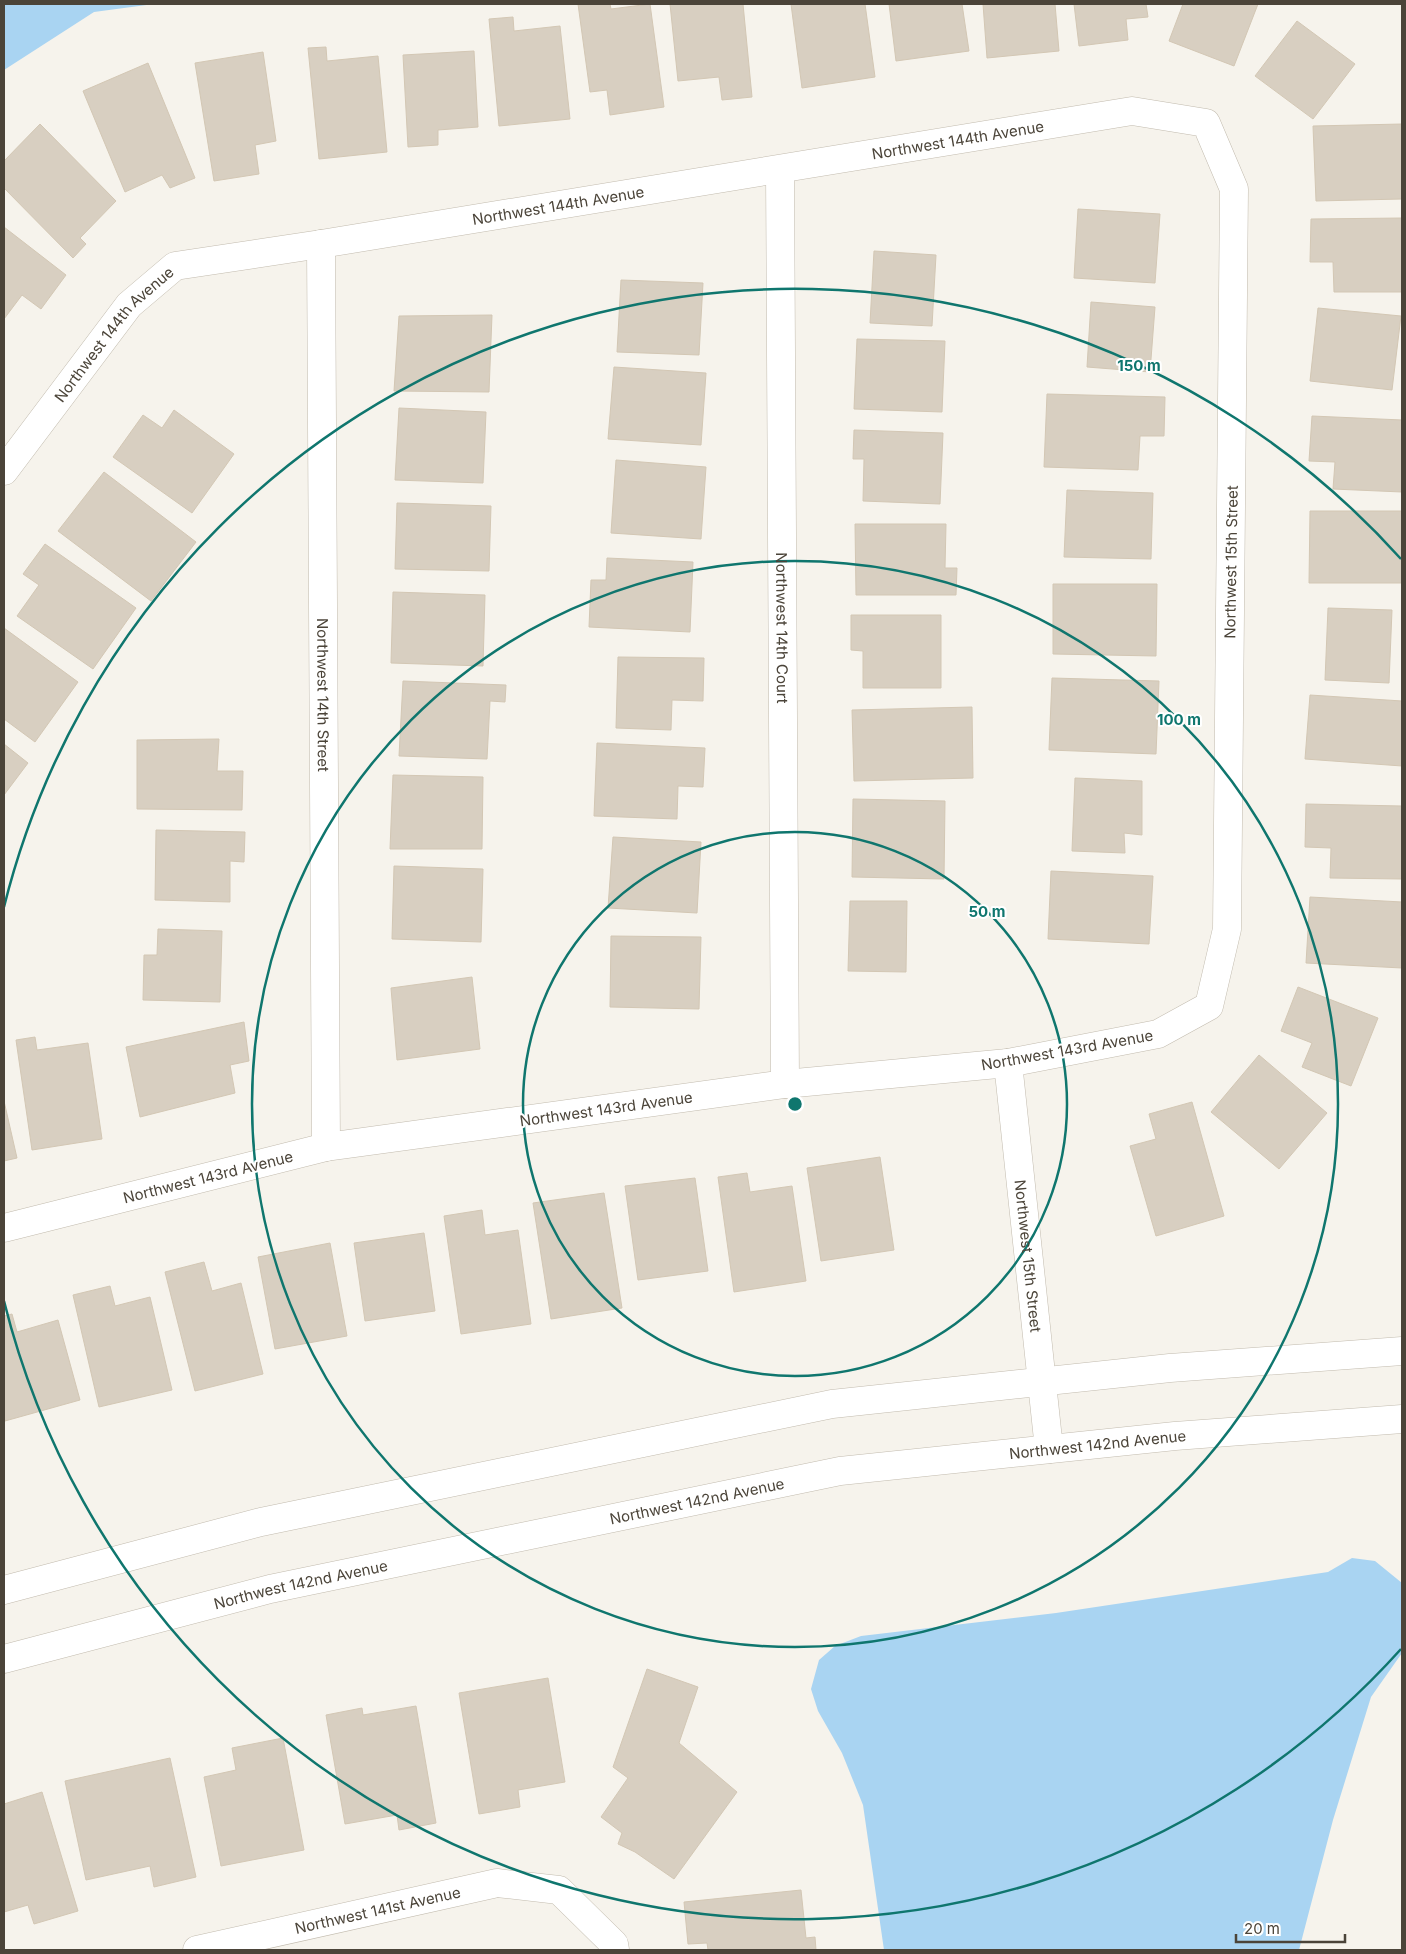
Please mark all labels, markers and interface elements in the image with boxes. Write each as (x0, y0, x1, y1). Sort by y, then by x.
street label: Northwest 144th Avenue (870, 116, 1045, 163)
street label: Northwest 144th Avenue (471, 182, 646, 229)
street label: Northwest 144th Avenue (50, 262, 177, 406)
text: 150 m (1117, 356, 1161, 375)
street label: Northwest 15th Street (1220, 485, 1242, 639)
street label: Northwest 14th Court (773, 552, 792, 704)
street label: Northwest 14th Street (314, 618, 333, 772)
text: 100 m (1157, 710, 1201, 729)
text: 50 m (969, 902, 1005, 921)
street label: Northwest 143rd Avenue (980, 1026, 1154, 1074)
street label: Northwest 143rd Avenue (518, 1087, 694, 1131)
centre of rings (786, 1095, 804, 1113)
street label: Northwest 143rd Avenue (121, 1147, 295, 1207)
street label: Northwest 15th Street (1011, 1179, 1046, 1333)
street label: Northwest 142nd Avenue (1008, 1426, 1187, 1463)
street label: Northwest 142nd Avenue (608, 1473, 786, 1528)
street label: Northwest 142nd Avenue (212, 1555, 389, 1613)
street label: Northwest 141st Avenue (293, 1882, 462, 1937)
scale bar (1236, 1912, 1345, 1944)
text: 20 m (1244, 1919, 1280, 1938)

